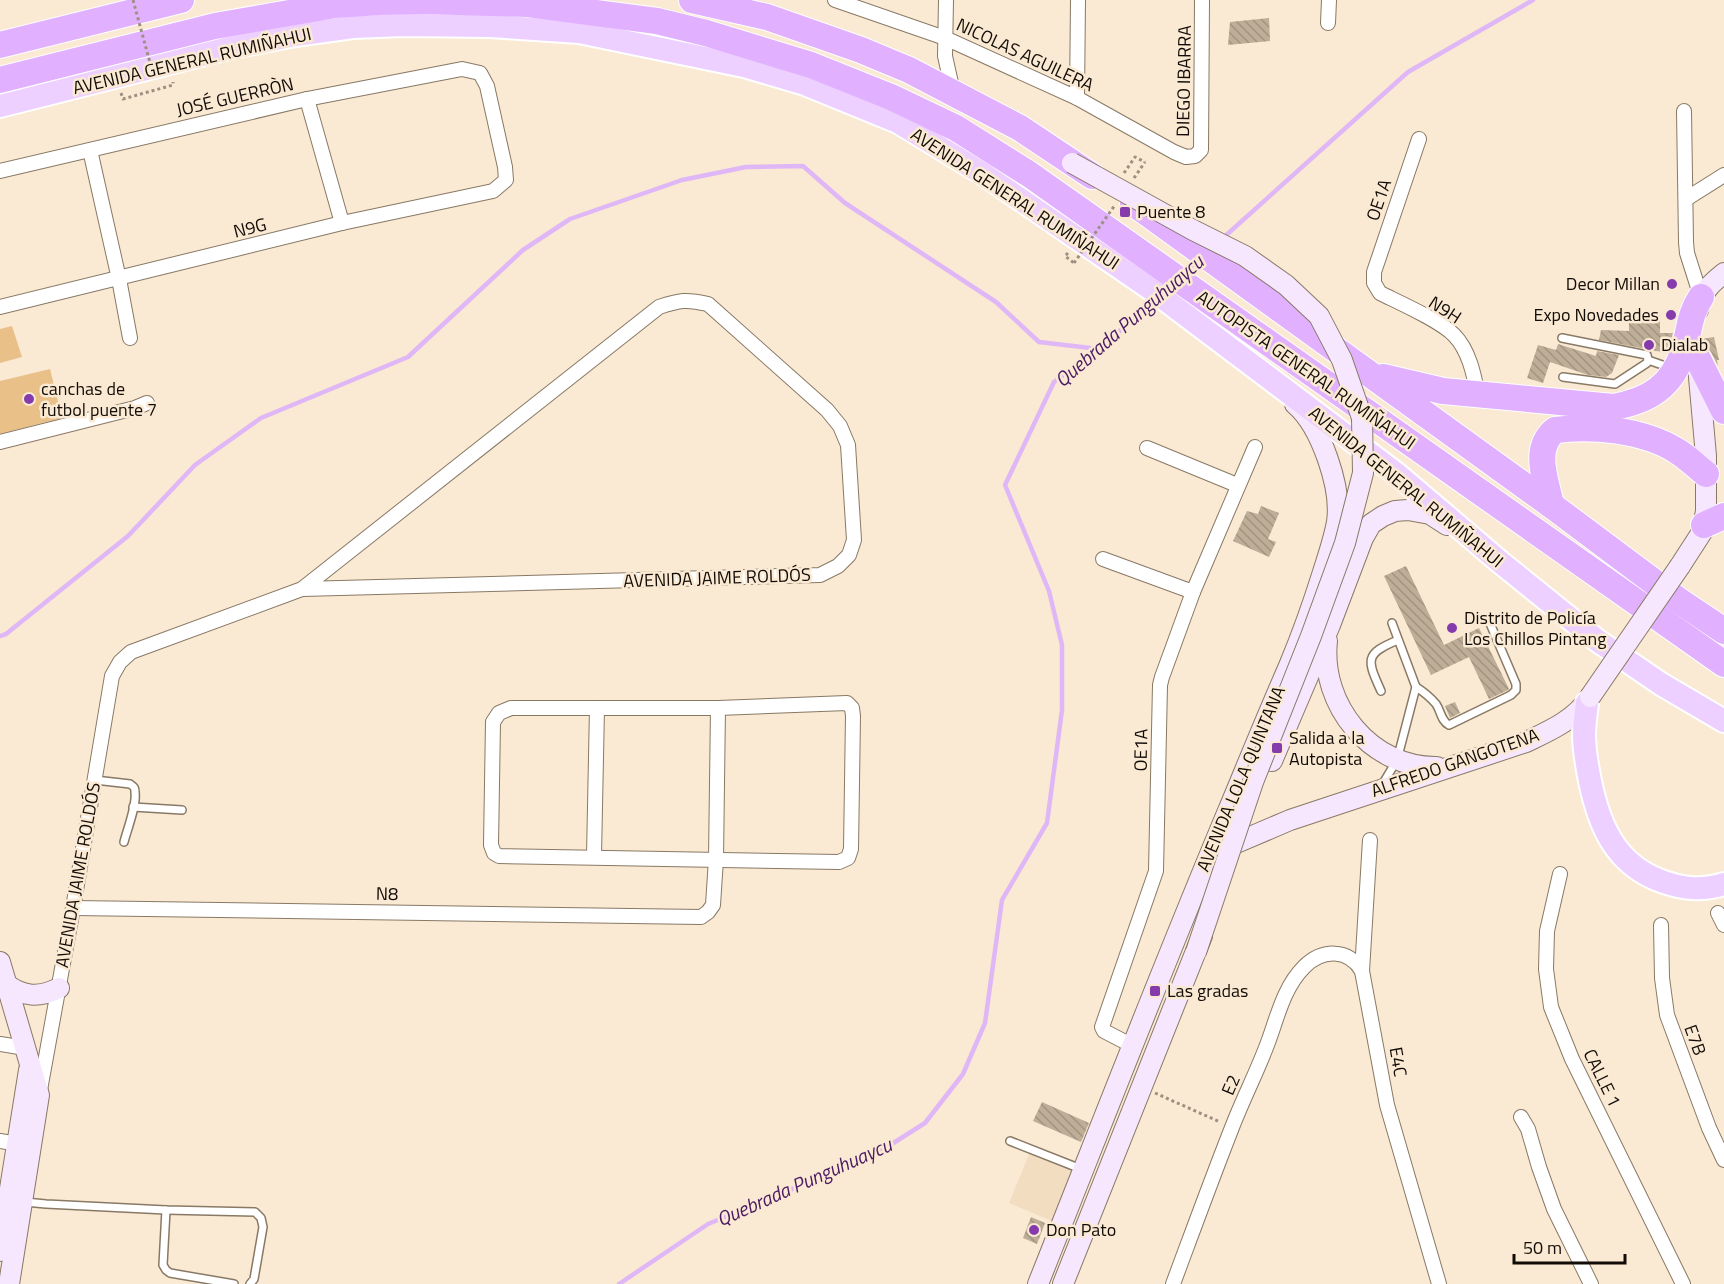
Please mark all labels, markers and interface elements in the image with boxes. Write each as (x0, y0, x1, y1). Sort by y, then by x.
street label: NICOLAS AGUILERA (952, 11, 1099, 98)
street label: AVENIDA GENERAL RUMIÑAHUI (70, 20, 314, 101)
street label: DIEGO IBARRA (1169, 25, 1198, 137)
street label: JOSÉ GUERRÒN (174, 70, 296, 123)
street label: AVENIDA GENERAL RUMIÑAHUI (906, 121, 1125, 276)
street label: OE1A (1359, 175, 1398, 224)
place label: Puente 8 (1137, 198, 1205, 225)
marker: Puente 8 (1118, 205, 1132, 219)
street label: N9G (230, 210, 269, 245)
water label: Quebrada Punguhuaycu (1047, 246, 1211, 394)
place label: Decor Millan (1566, 270, 1660, 297)
marker: Decor Millan (1665, 277, 1679, 291)
street label: AUTOPISTA GENERAL RUMIÑAHUI (1191, 283, 1421, 456)
street label: N9H (1423, 289, 1467, 330)
place label: Expo Novedades (1533, 301, 1659, 328)
marker: Expo Novedades (1664, 308, 1678, 322)
place label: Dialab (1661, 331, 1708, 358)
marker: Dialab (1642, 338, 1656, 352)
place label: canchas de futbol puente 7 (41, 375, 157, 423)
marker: canchas de futbol puente 7 (22, 392, 36, 406)
street label: AVENIDA GENERAL RUMIÑAHUI (1303, 399, 1510, 574)
street label: AVENIDA JAIME ROLDÓS (623, 561, 811, 594)
place label: Distrito de Policía Los Chillos Pintang (1464, 604, 1606, 652)
marker: Distrito de Policía Los Chillos Pintang (1445, 621, 1459, 635)
street label: AVENIDA LOLA QUINTANA (1189, 682, 1292, 876)
street label: ALFREDO GANGOTENA (1367, 721, 1543, 804)
place label: Salida a la Autopista (1289, 724, 1365, 772)
street label: OE1A (1127, 728, 1154, 772)
marker: Salida a la Autopista (1270, 741, 1284, 755)
street label: AVENIDA JAIME ROLDÓS (48, 780, 107, 970)
street label: N8 (376, 880, 398, 907)
place label: Las gradas (1167, 977, 1248, 1004)
marker: Las gradas (1148, 984, 1162, 998)
street label: E7B (1677, 1021, 1713, 1059)
street label: CALLE 1 (1577, 1044, 1628, 1111)
street label: E4C (1383, 1045, 1414, 1079)
street label: E2 (1214, 1070, 1247, 1099)
water label: Quebrada Punguhuaycu (711, 1128, 897, 1234)
place label: Don Pato (1046, 1216, 1116, 1243)
marker: Don Pato (1027, 1223, 1041, 1237)
scale bar (1514, 1227, 1625, 1265)
text: 50 m (1523, 1234, 1562, 1261)

